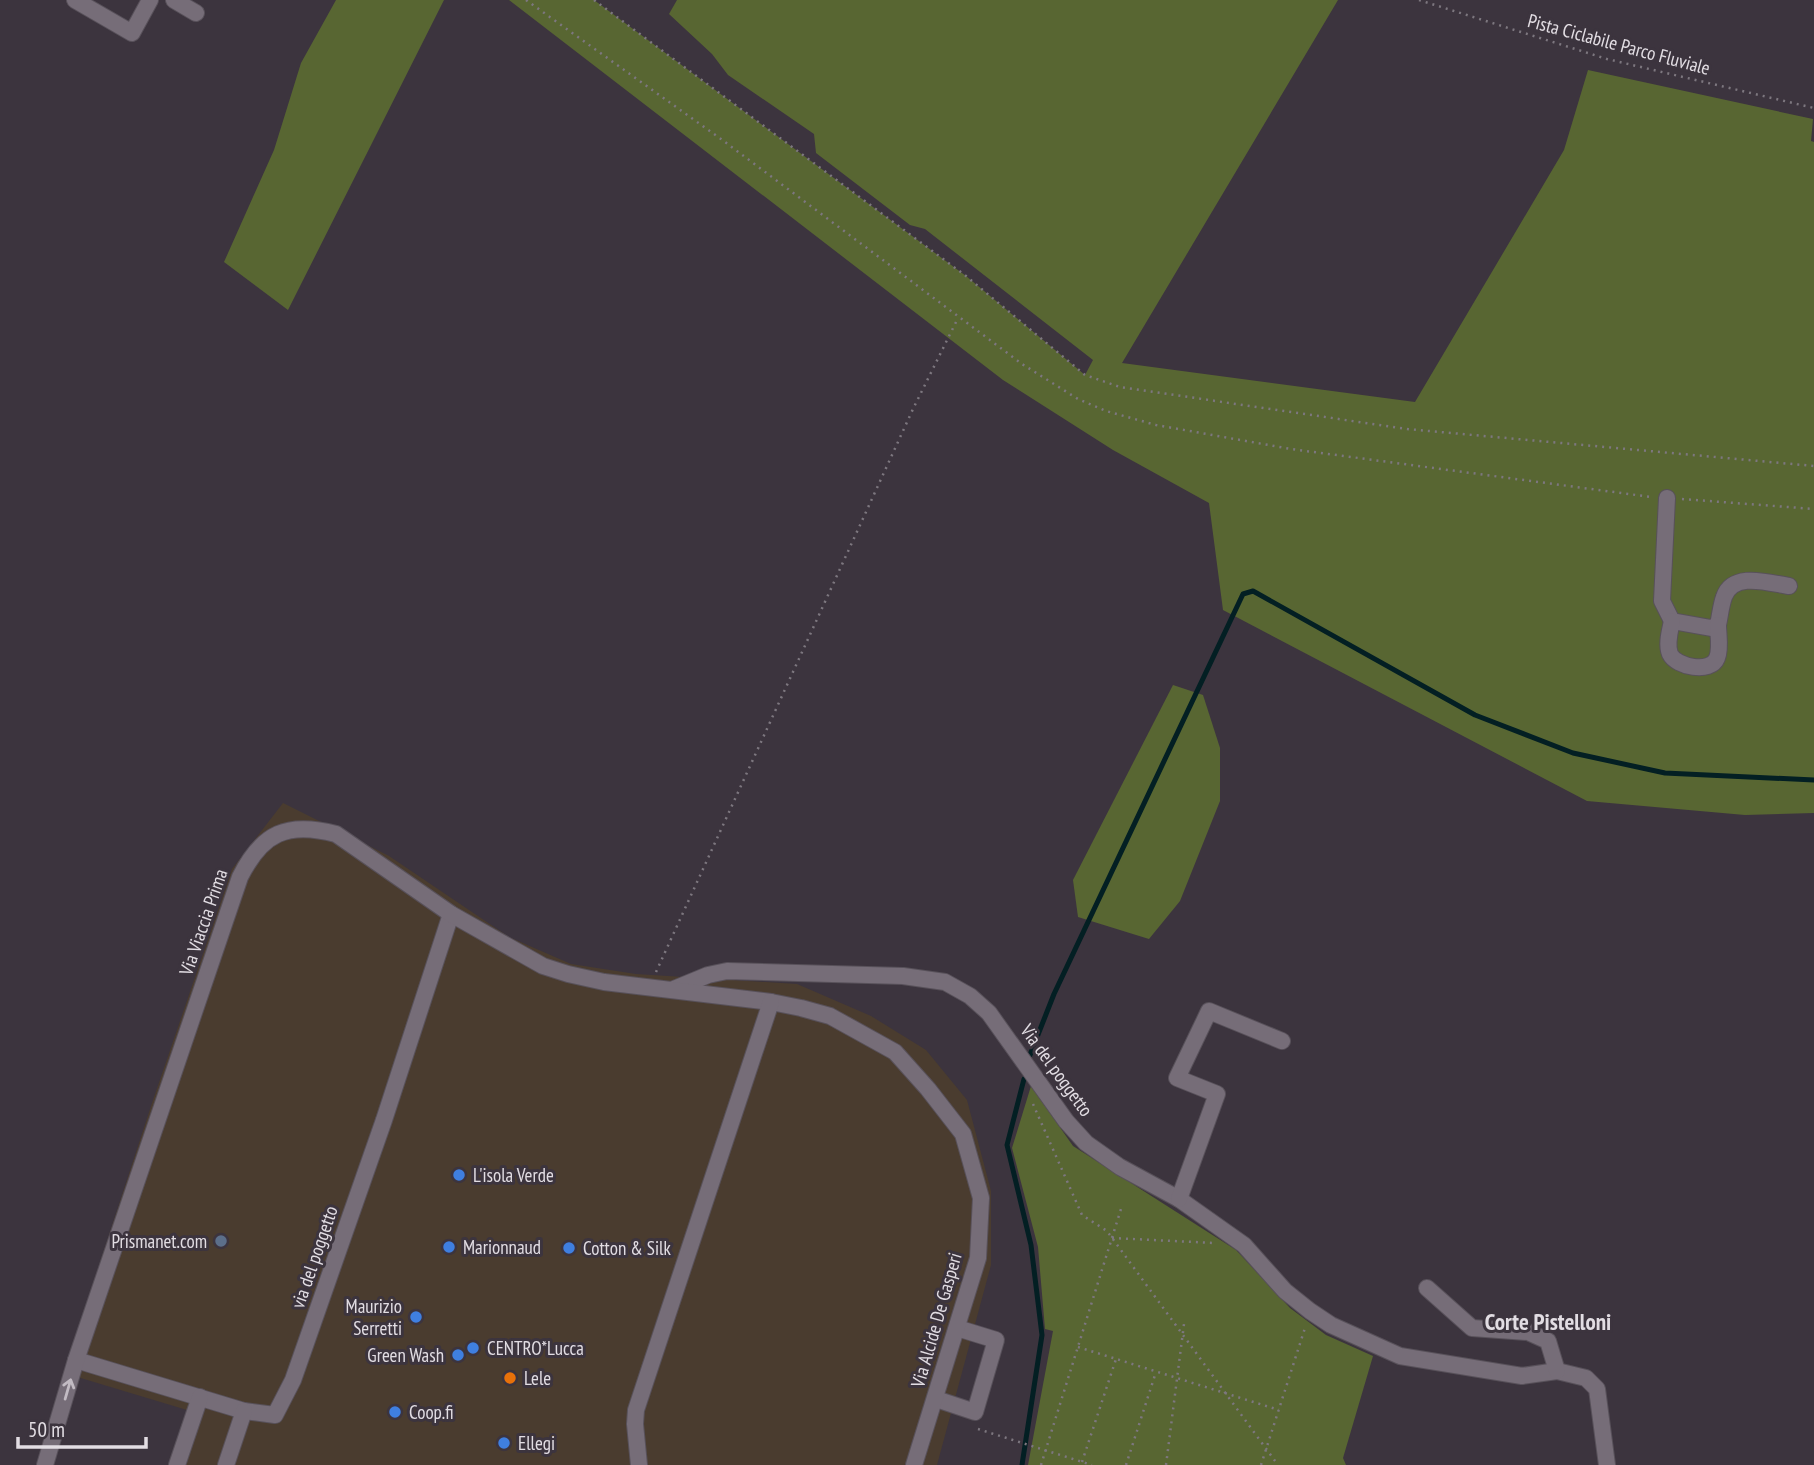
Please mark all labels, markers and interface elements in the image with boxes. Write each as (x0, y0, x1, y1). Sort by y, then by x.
street label: Pista Ciclabile Parco Fluviale (1525, 8, 1713, 80)
street label: Via Viaccia Prima (173, 866, 232, 979)
street label: Via del poggetto (1015, 1018, 1099, 1121)
place label: L'isola Verde (473, 1163, 554, 1187)
marker: L'isola Verde (451, 1167, 467, 1183)
street label: via del poggetto (285, 1203, 343, 1311)
place label: Prismanet.com (111, 1229, 207, 1253)
marker: Prismanet.com (213, 1233, 229, 1249)
place label: Marionnaud (463, 1235, 541, 1259)
place label: Cotton & Silk (583, 1236, 671, 1260)
marker: Marionnaud (441, 1239, 457, 1255)
marker: Cotton & Silk (561, 1240, 577, 1256)
street label: Via Alcide De Gasperi (905, 1250, 967, 1391)
place label: Maurizio Serretti (346, 1294, 402, 1340)
district label: Corte Pistelloni (1485, 1307, 1611, 1336)
marker: Maurizio Serretti (408, 1309, 424, 1325)
place label: CENTRO*Lucca (487, 1336, 584, 1360)
marker: CENTRO*Lucca (465, 1340, 481, 1356)
place label: Green Wash (367, 1343, 444, 1367)
marker: Green Wash (450, 1347, 466, 1363)
place label: Lele (524, 1366, 551, 1390)
marker: Lele (502, 1370, 518, 1386)
one-way arrow (62, 1378, 75, 1400)
place label: Coop.fi (409, 1400, 453, 1424)
marker: Coop.fi (387, 1404, 403, 1420)
scale bar (18, 1406, 145, 1450)
text: 50 m (28, 1416, 65, 1443)
place label: Ellegi (518, 1431, 555, 1455)
marker: Ellegi (496, 1435, 512, 1451)

